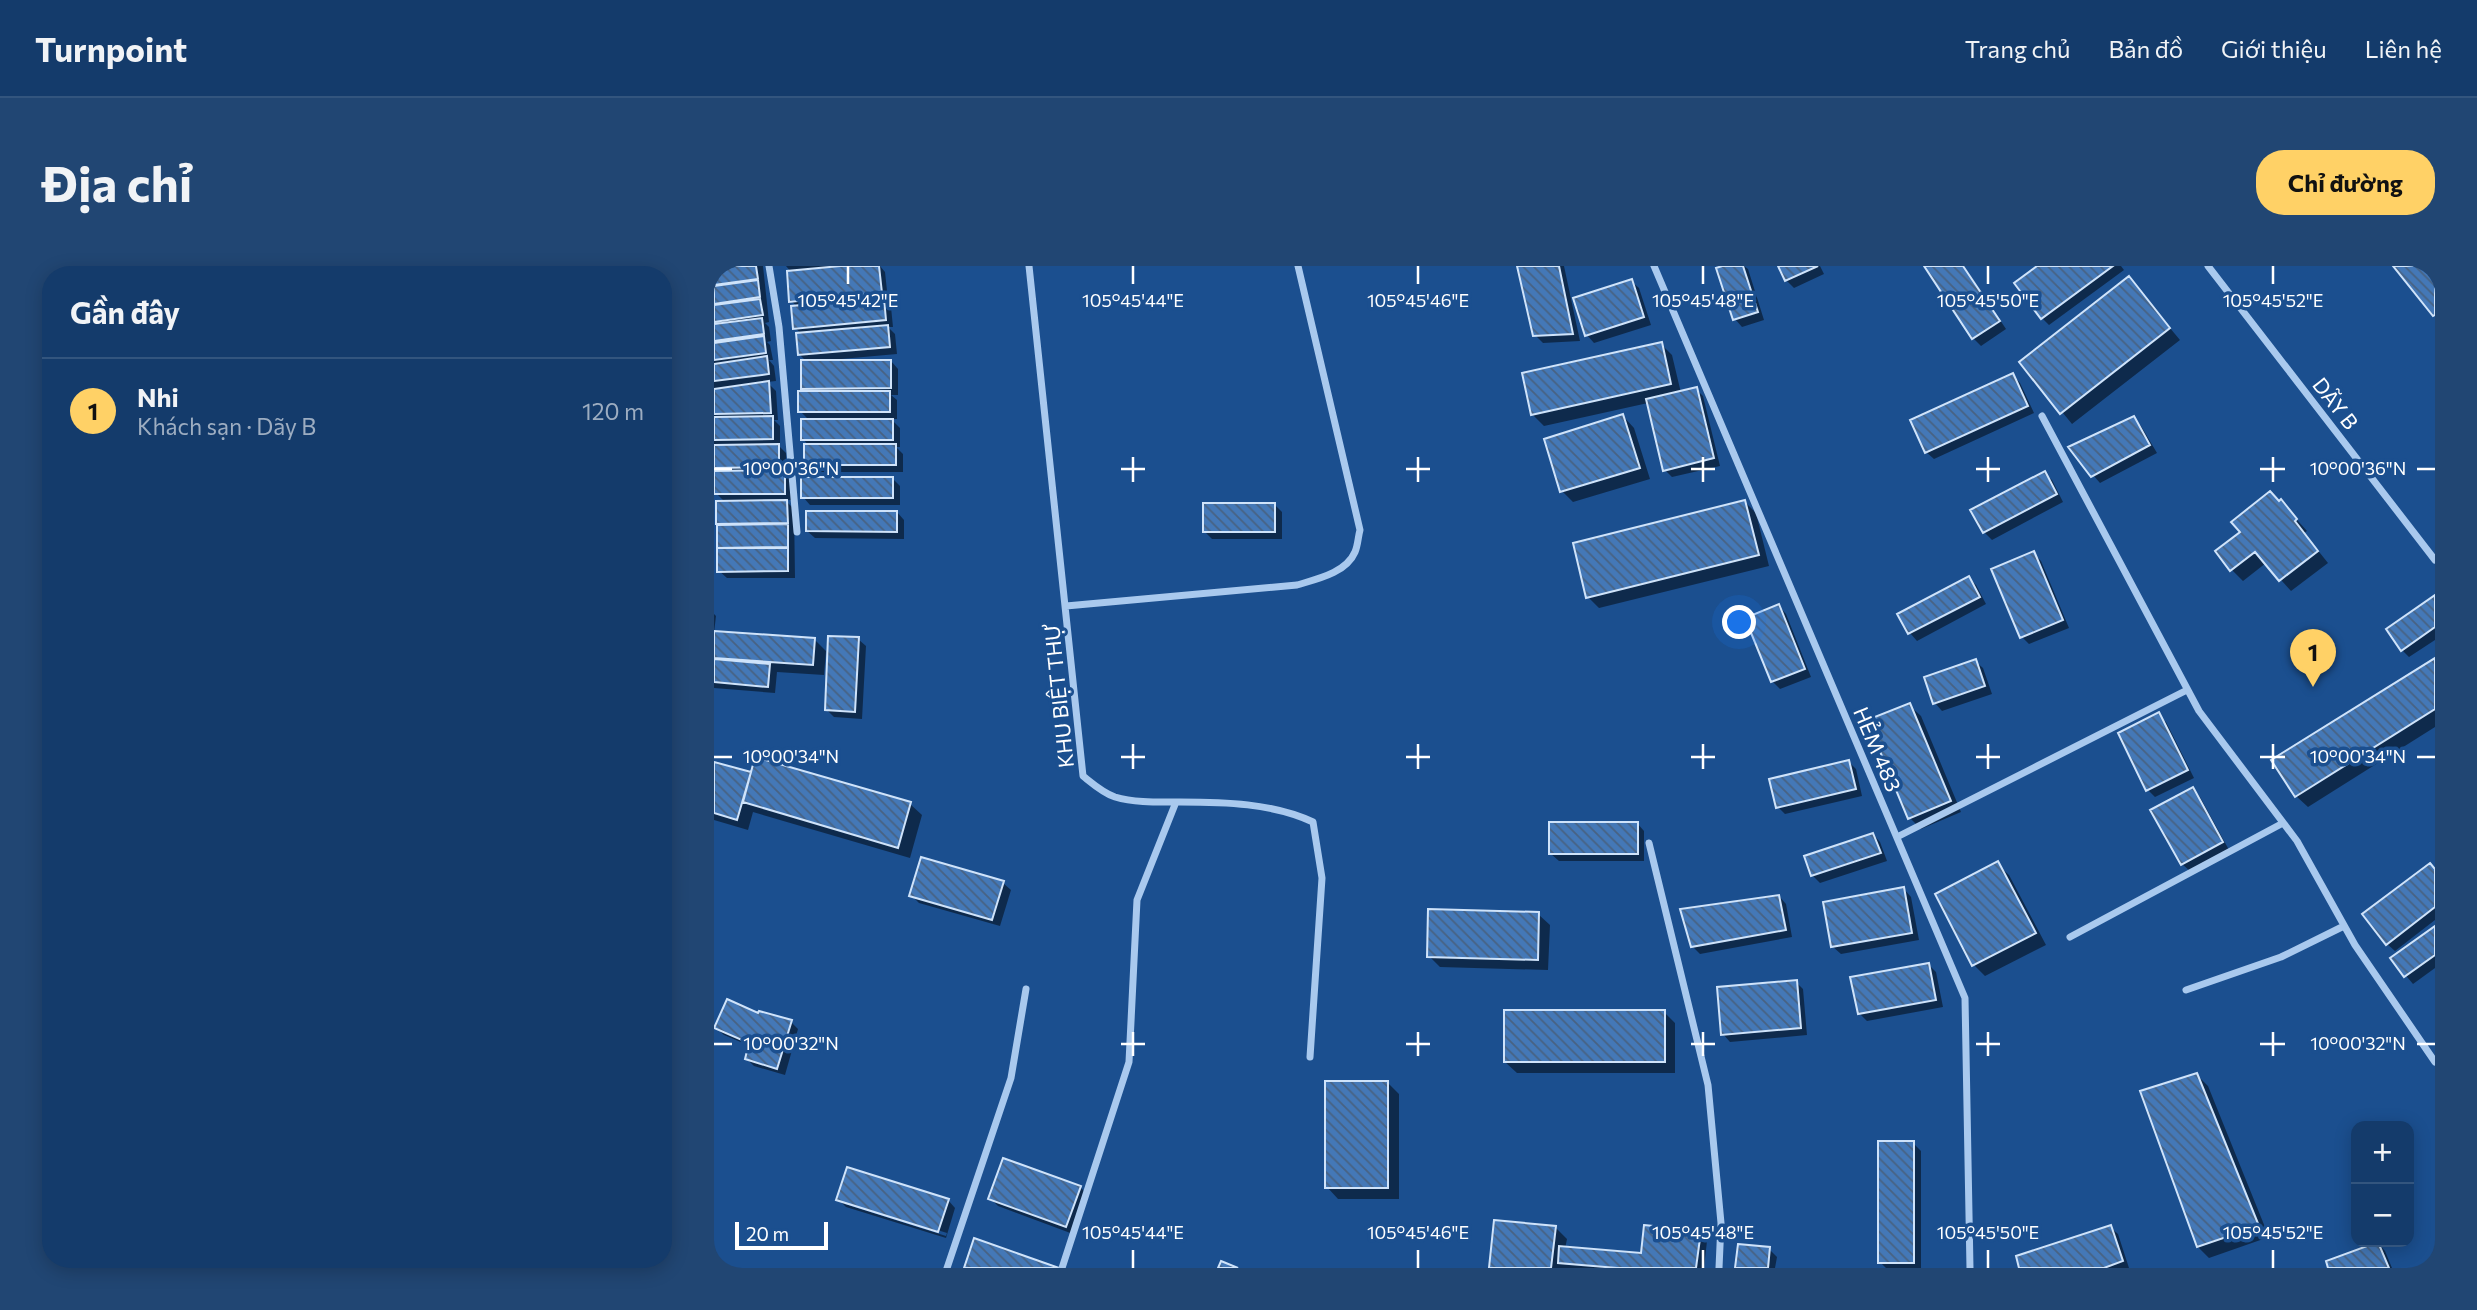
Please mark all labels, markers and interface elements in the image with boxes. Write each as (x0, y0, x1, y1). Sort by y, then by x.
text: Turnpoint (35, 28, 187, 69)
text: Trang chủ (1965, 34, 2071, 63)
text: Bản đồ (2109, 34, 2183, 63)
text: Giới thiệu (2221, 34, 2327, 63)
text: Liên hệ (2365, 34, 2442, 63)
button: Chỉ đường (2256, 150, 2435, 215)
text: Địa chỉ (42, 152, 193, 212)
text: 105°45'42"E (798, 289, 898, 311)
text: 105°45'44"E (1082, 289, 1184, 311)
text: 105°45'46"E (1367, 289, 1469, 311)
text: 105°45'48"E (1652, 289, 1754, 311)
text: 105°45'50"E (1937, 289, 2039, 311)
text: 105°45'52"E (2223, 289, 2323, 311)
text: Gần đây (70, 293, 180, 330)
street label: DÃY B (2308, 372, 2364, 434)
text: Nhi (137, 381, 179, 412)
text: 1 (88, 397, 98, 425)
text: 120 m (582, 397, 644, 425)
text: Khách sạn · Dãy B (137, 412, 316, 440)
text: 10°00'36"N (743, 457, 839, 479)
text: 10°00'36"N (2310, 457, 2406, 479)
your location (1722, 605, 1756, 639)
street label: KHU BIỆT THỰ (1037, 623, 1078, 769)
pin: 1 (2290, 629, 2336, 687)
street label: HẺM 483 (1849, 702, 1908, 795)
text: 10°00'34"N (743, 745, 839, 767)
text: 10°00'34"N (2310, 745, 2406, 767)
text: 10°00'32"N (743, 1032, 839, 1054)
text: 10°00'32"N (2310, 1032, 2406, 1054)
map controls (2351, 1121, 2414, 1247)
button: + (2351, 1121, 2414, 1184)
button: − (2351, 1184, 2414, 1247)
scale bar (735, 1219, 828, 1251)
text: 105°45'44"E (1082, 1221, 1184, 1243)
text: 105°45'46"E (1367, 1221, 1469, 1243)
text: 105°45'48"E (1652, 1221, 1754, 1243)
text: 105°45'50"E (1937, 1221, 2039, 1243)
text: 105°45'52"E (2223, 1221, 2323, 1243)
text: 20 m (746, 1222, 789, 1245)

